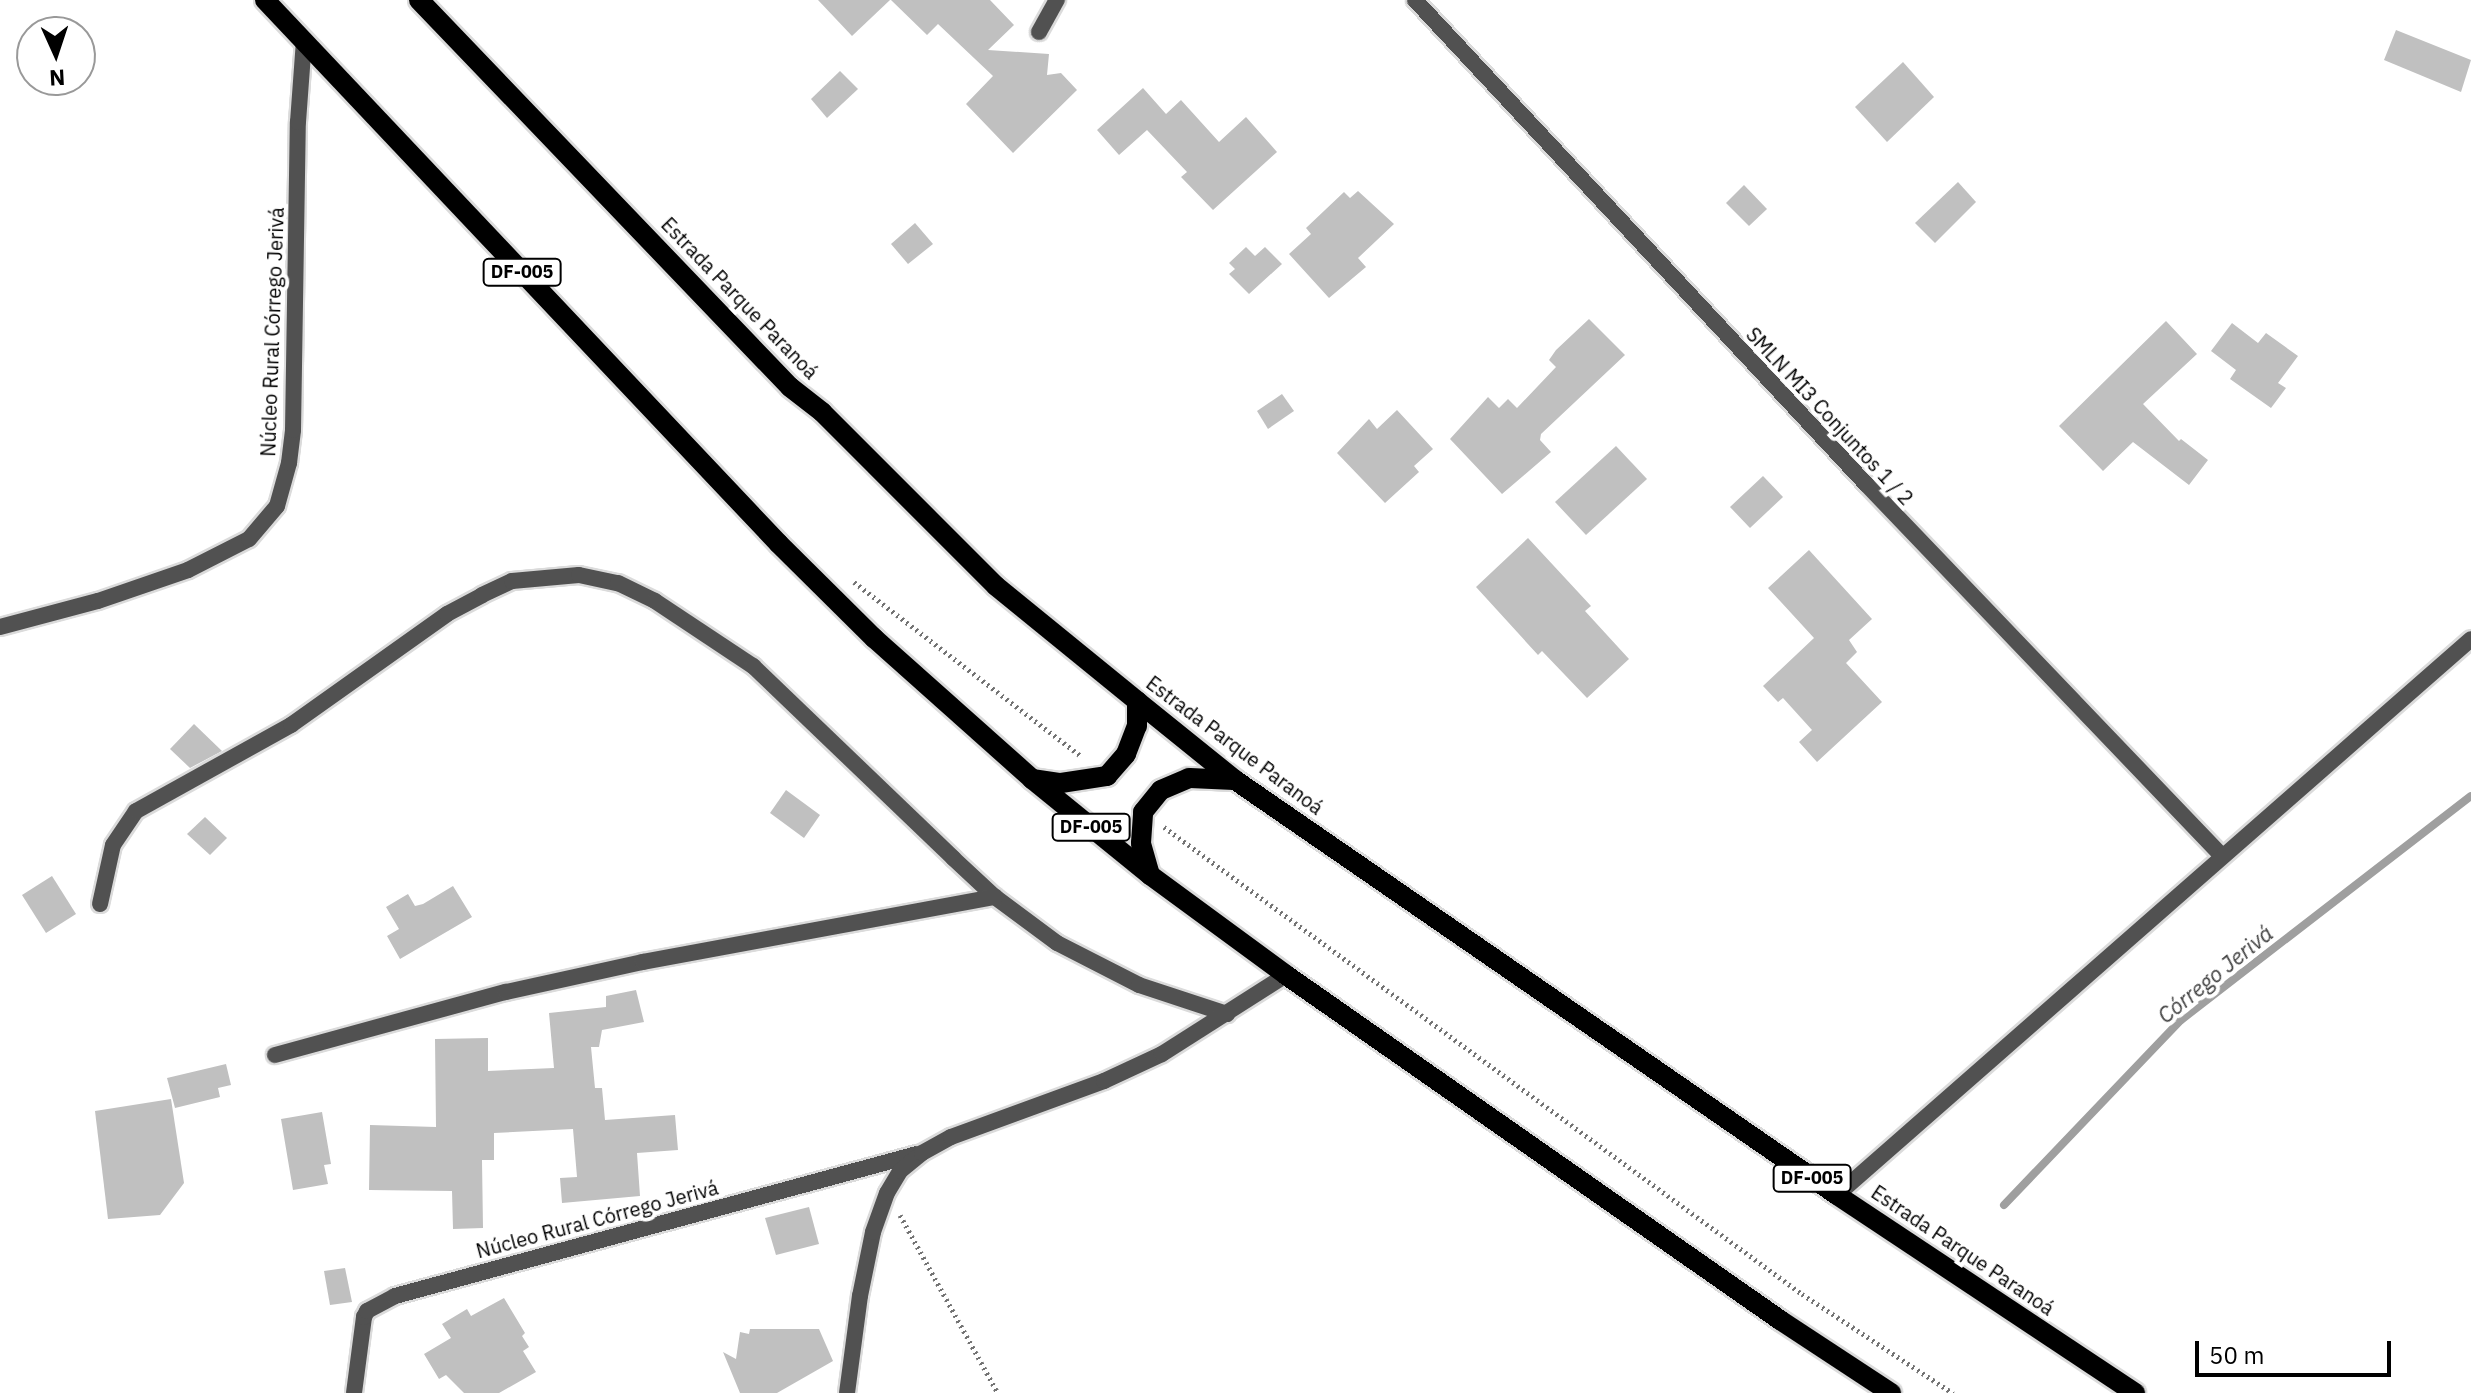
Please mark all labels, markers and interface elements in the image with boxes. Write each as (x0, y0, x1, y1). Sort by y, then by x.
north arrow (16, 16, 96, 96)
text: N (48, 64, 66, 93)
street label: Núcleo Rural Córrego Jerivá (256, 207, 288, 457)
street label: Estrada Parque Paranoá (657, 212, 823, 384)
road number: DF-005 (482, 258, 562, 286)
street label: SMLN MI3 Conjuntos 1 / 2 (1741, 322, 1919, 510)
street label: Estrada Parque Paranoá (1142, 671, 1328, 819)
road number: DF-005 (1051, 813, 1131, 841)
water label: Córrego Jerivá (2152, 920, 2278, 1028)
road number: DF-005 (1772, 1164, 1852, 1192)
street label: Núcleo Rural Córrego Jerivá (473, 1175, 721, 1263)
street label: Estrada Parque Paranoá (1867, 1180, 2059, 1320)
scale bar (2199, 1325, 2395, 1375)
text: 50 m (2209, 1339, 2264, 1371)

